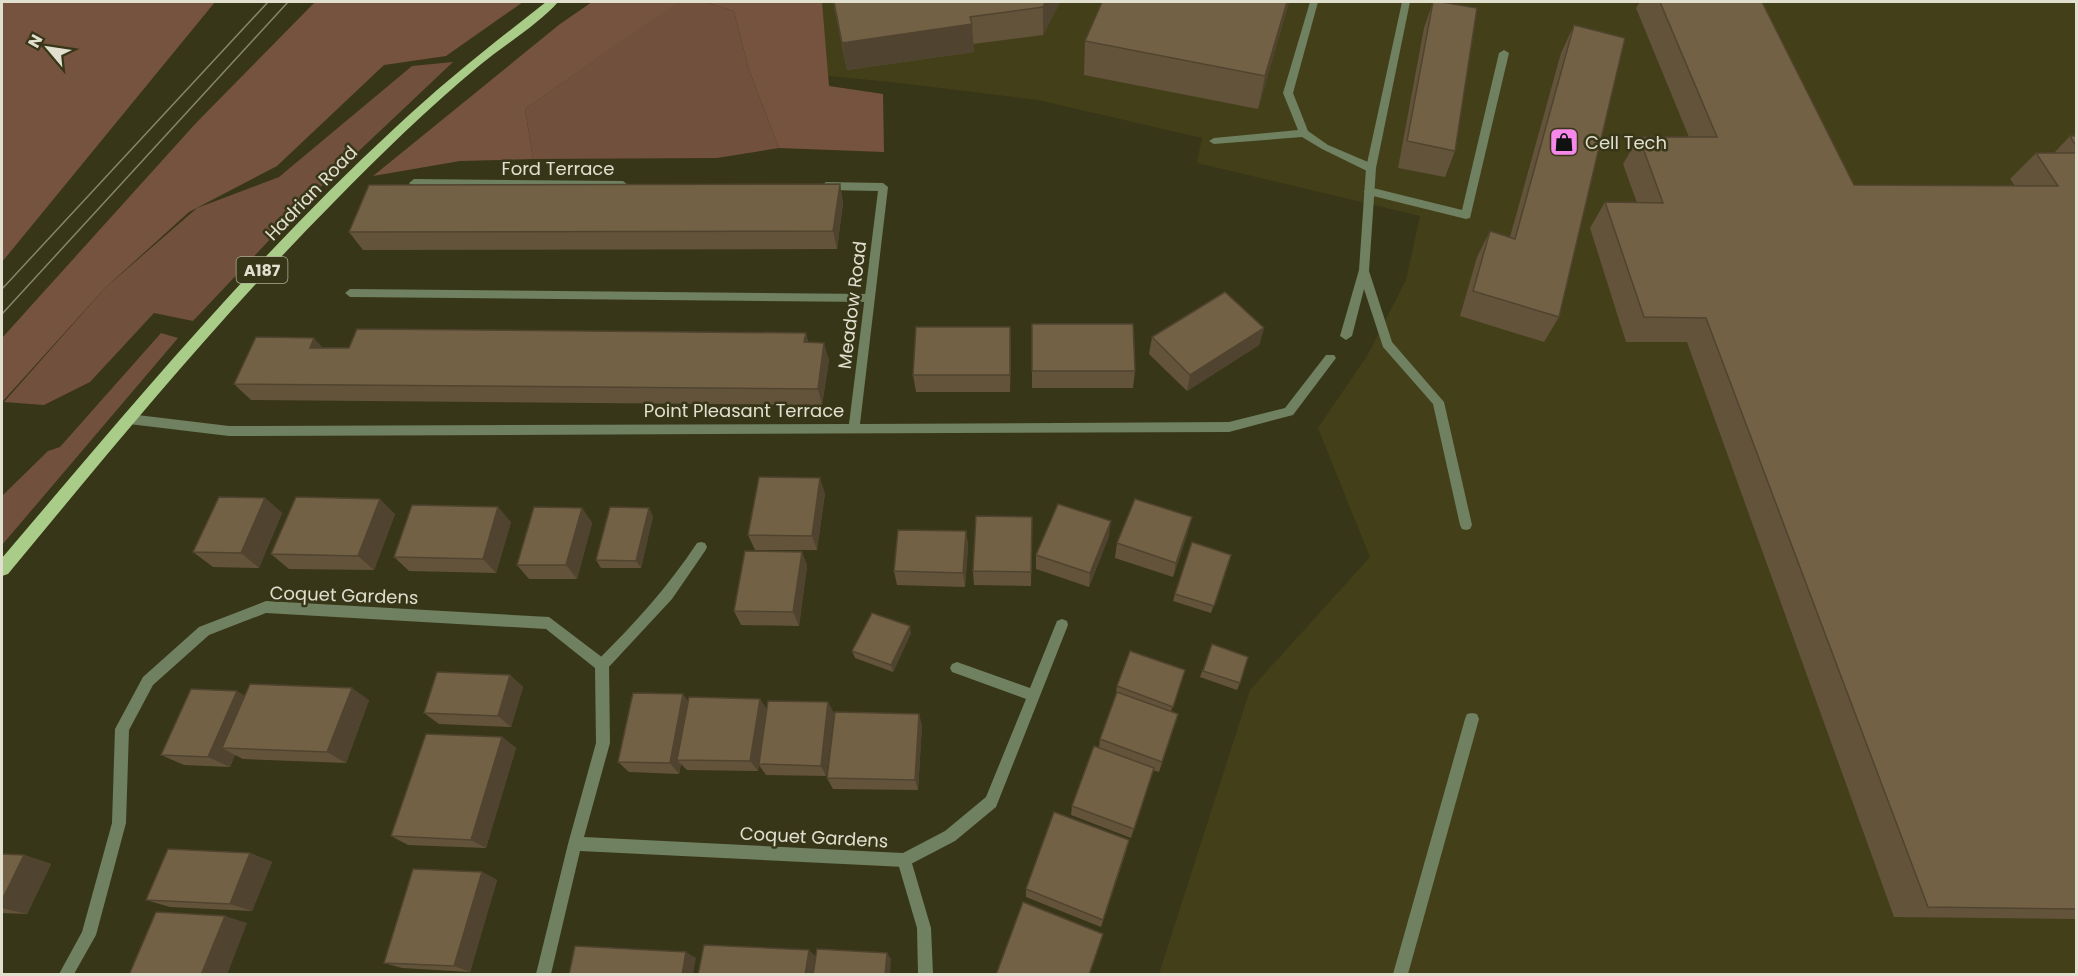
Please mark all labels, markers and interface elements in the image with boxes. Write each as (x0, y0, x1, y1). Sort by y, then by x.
north arrow (18, 18, 78, 78)
text: N (22, 30, 48, 52)
shop icon: Cell Tech (1548, 126, 1580, 158)
place label: Cell Tech (1585, 130, 1667, 155)
street label: Hadrian Road (259, 140, 363, 246)
street label: Ford Terrace (502, 156, 614, 181)
street label: Meadow Road (832, 240, 872, 370)
road number: A187 (236, 257, 288, 283)
street label: Point Pleasant Terrace (644, 398, 844, 423)
street label: Coquet Gardens (269, 580, 419, 610)
street label: Coquet Gardens (739, 821, 889, 853)

